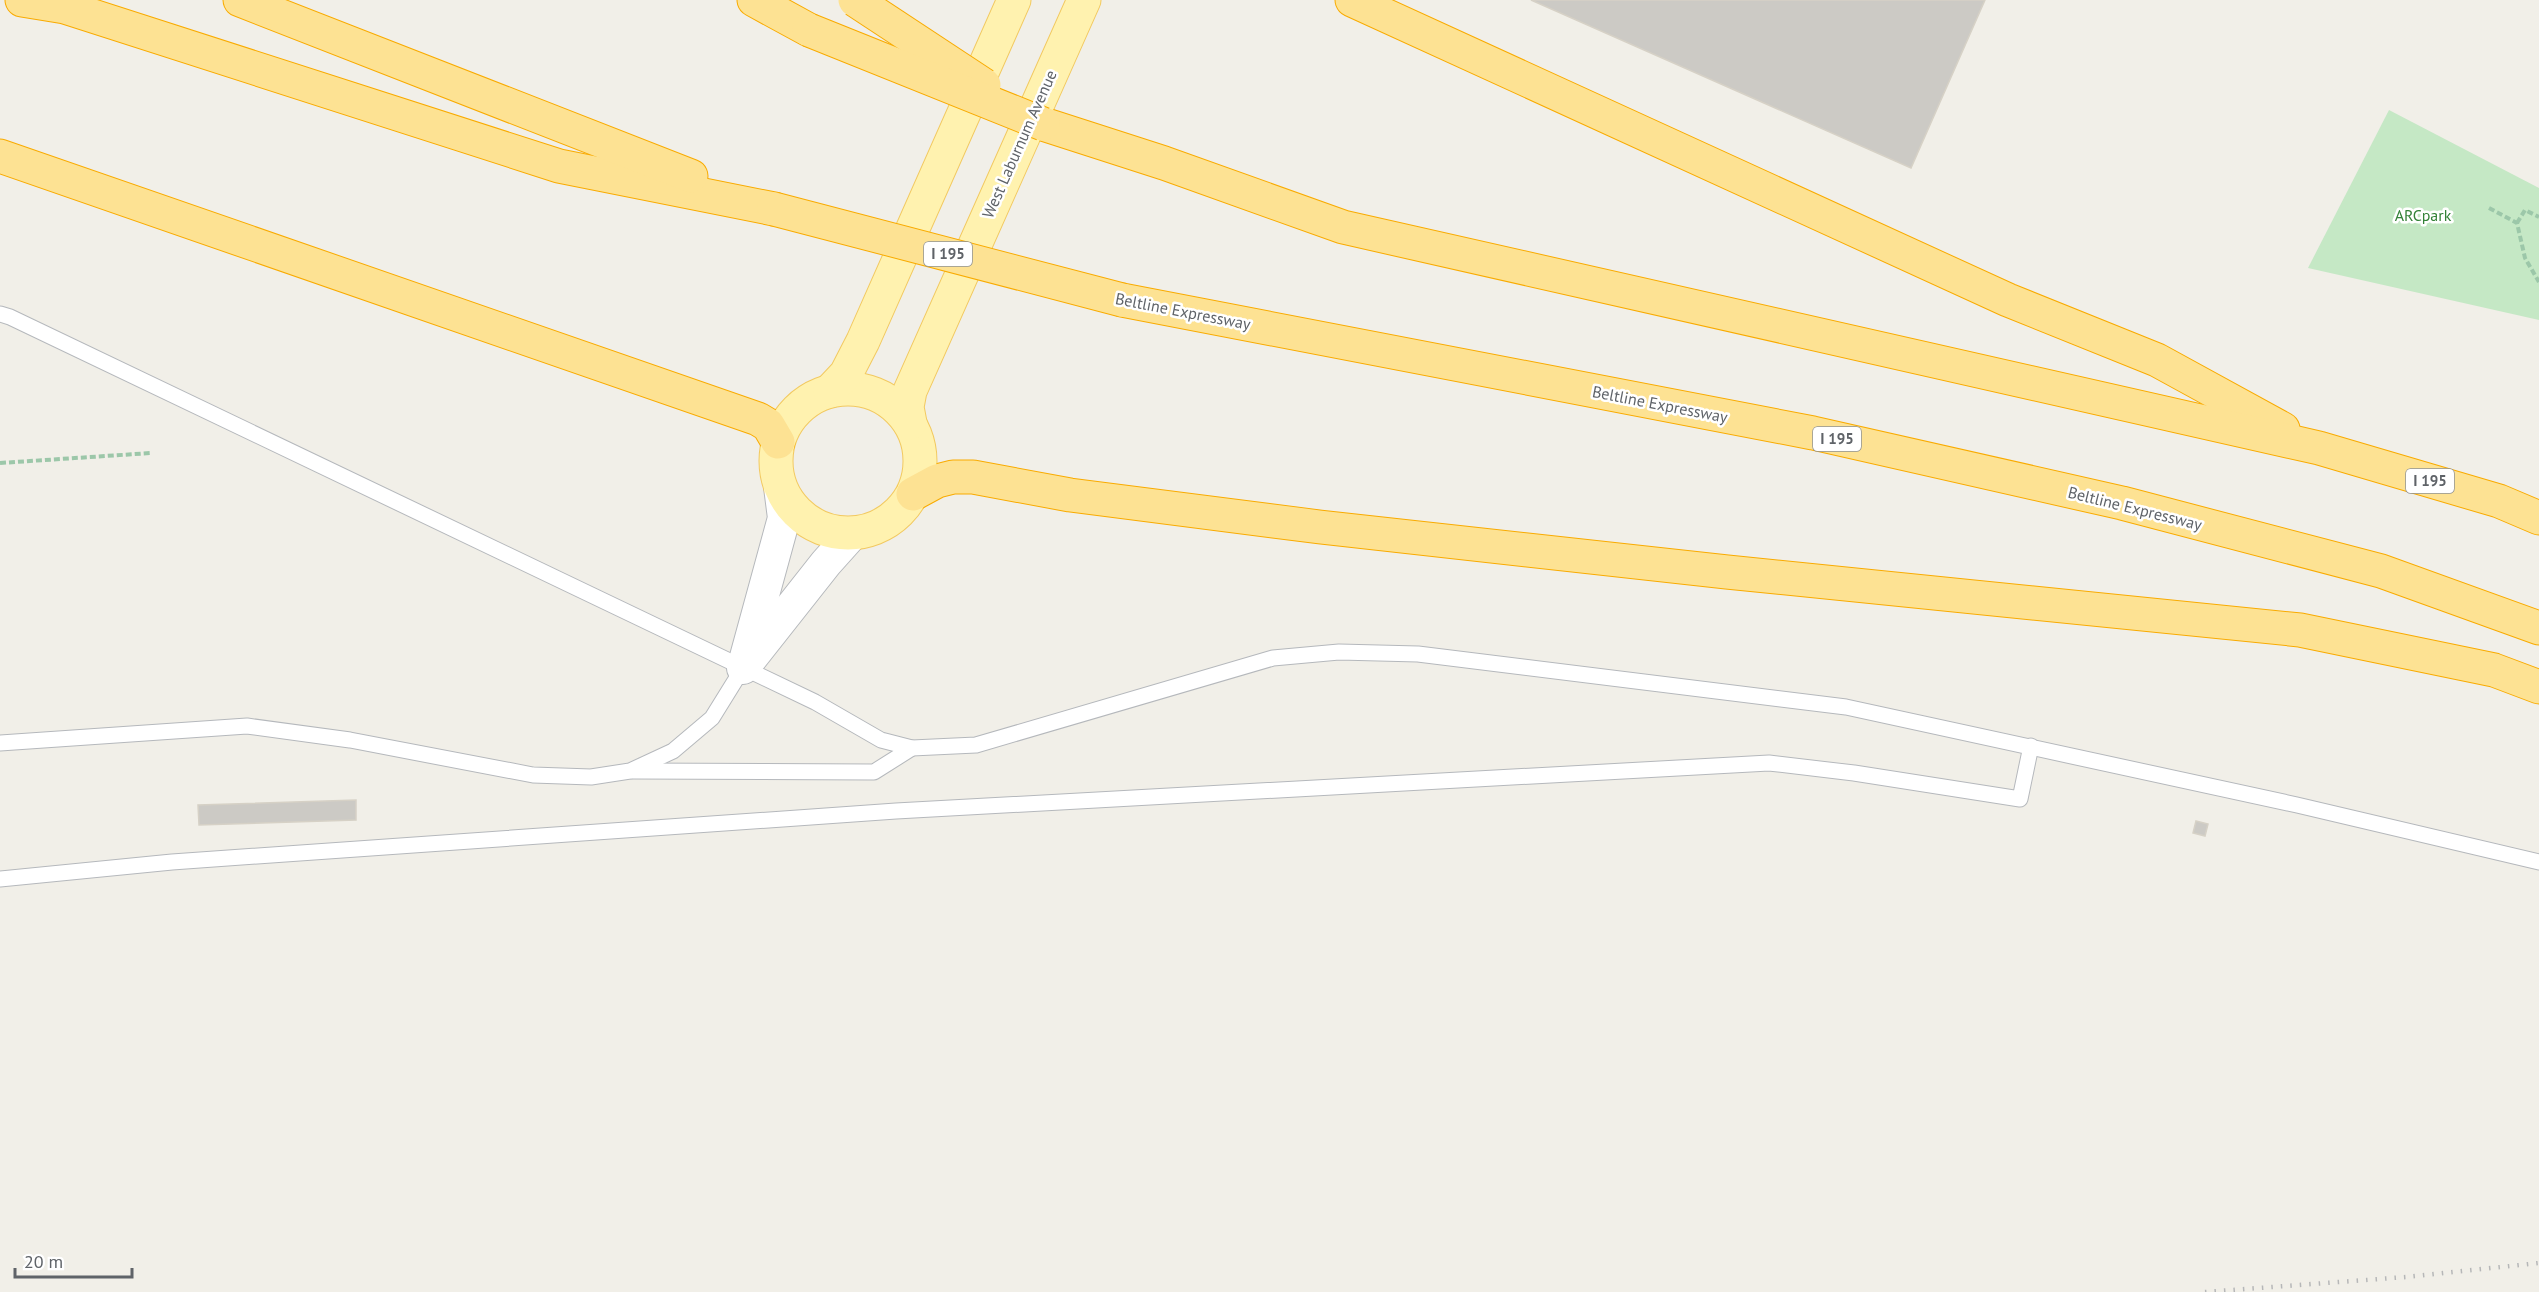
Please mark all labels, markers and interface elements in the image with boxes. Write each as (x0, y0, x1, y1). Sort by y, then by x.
street label: West Laburnum Avenue (977, 67, 1061, 221)
park label: ARCpark (2395, 205, 2452, 225)
road number: I 195 (924, 242, 972, 266)
street label: Beltline Expressway (1114, 288, 1253, 334)
street label: Beltline Expressway (1591, 381, 1730, 427)
road number: I 195 (1813, 427, 1861, 451)
road number: I 195 (2406, 469, 2454, 493)
street label: Beltline Expressway (2066, 482, 2205, 534)
scale bar (15, 1241, 132, 1279)
text: 20 m (24, 1250, 63, 1273)

